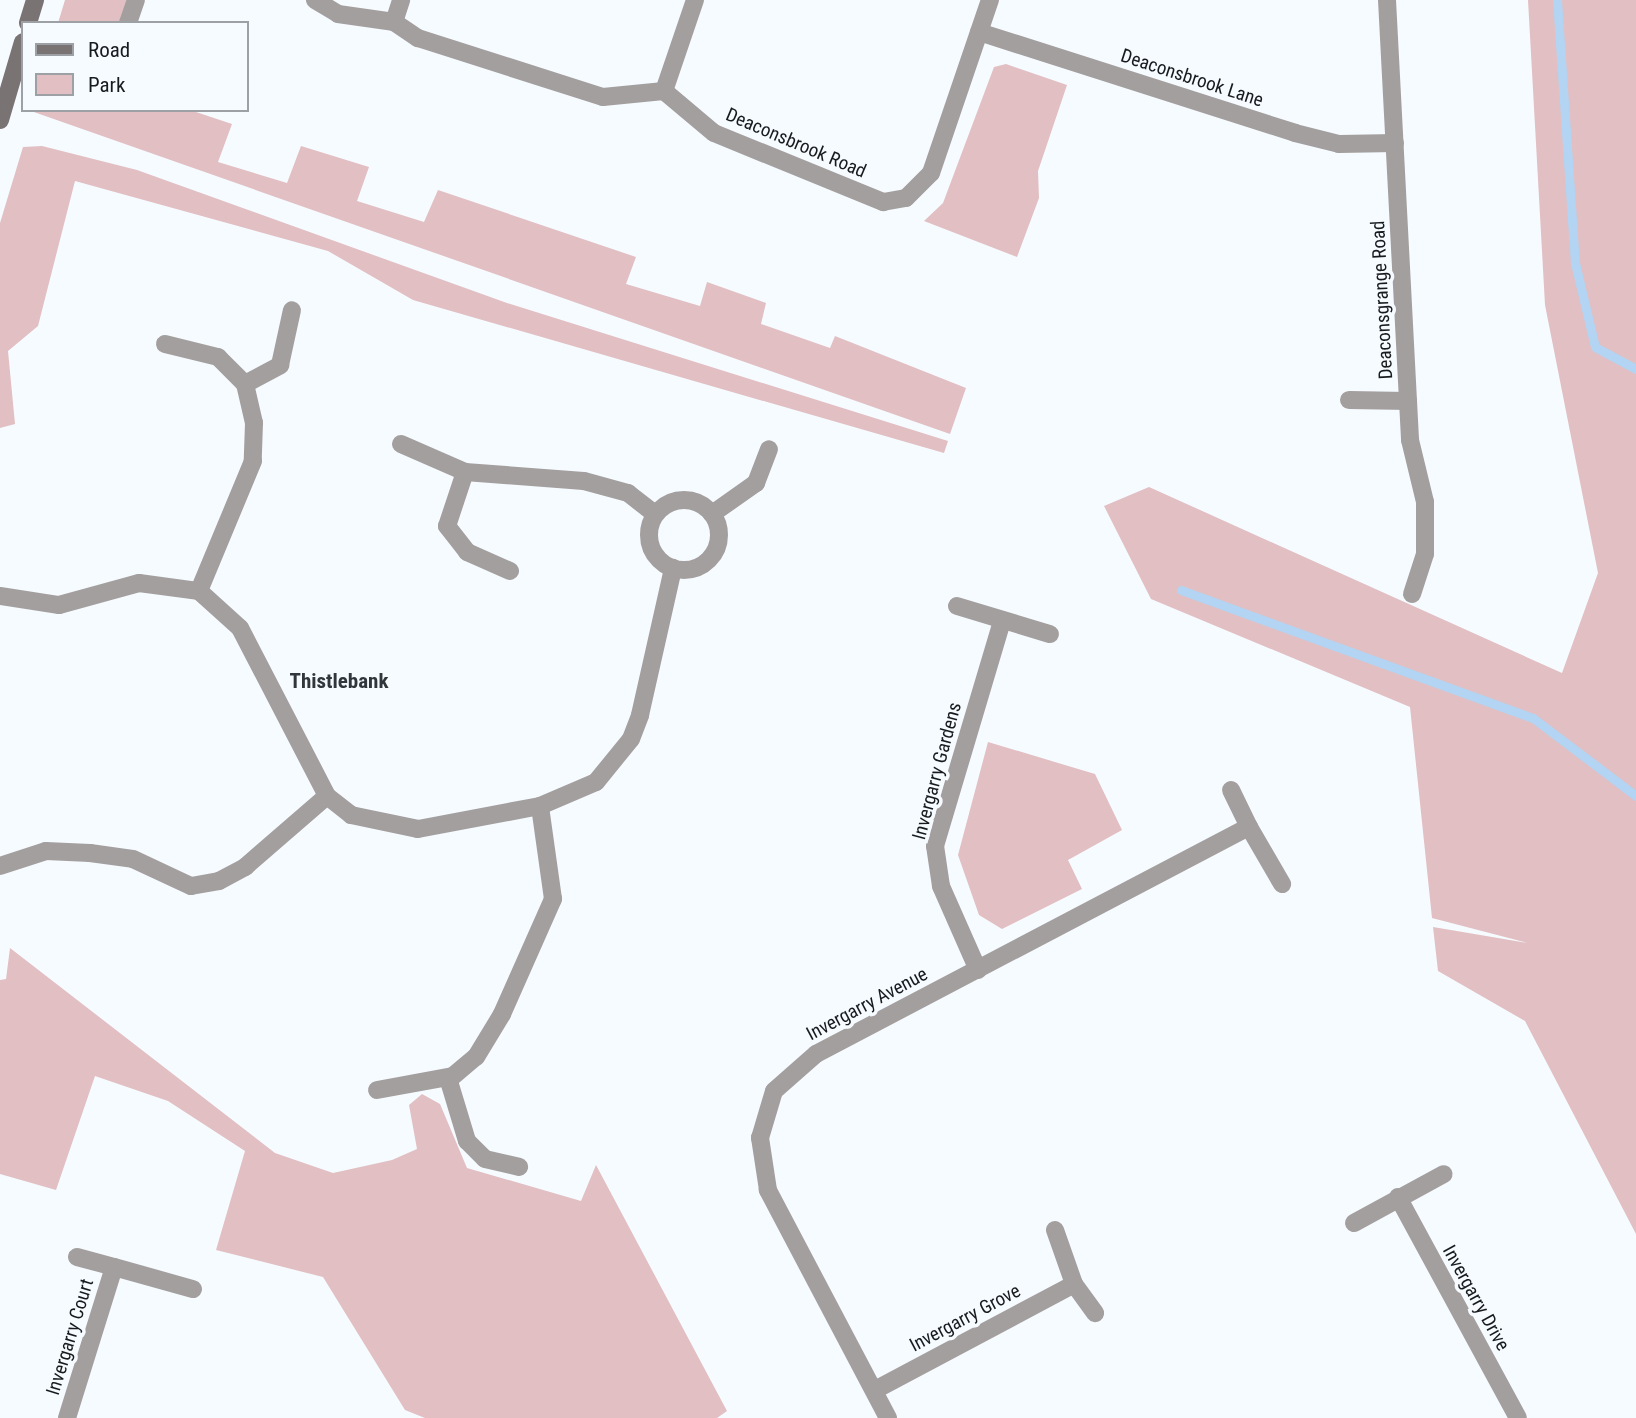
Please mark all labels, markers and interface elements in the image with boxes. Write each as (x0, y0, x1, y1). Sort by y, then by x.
legend (21, 21, 248, 112)
text: Road (88, 38, 130, 62)
street label: Deaconsbrook Lane (1118, 44, 1266, 112)
text: Park (88, 73, 125, 97)
street label: Deaconsbrook Road (722, 103, 870, 183)
street label: Deaconsgrange Road (1366, 220, 1398, 380)
district label: Thistlebank (289, 668, 389, 694)
street label: Invergarry Gardens (908, 700, 966, 842)
street label: Invergarry Avenue (803, 963, 931, 1045)
street label: Invergarry Drive (1438, 1241, 1514, 1355)
street label: Invergarry Court (42, 1276, 98, 1398)
street label: Invergarry Grove (906, 1279, 1024, 1357)

